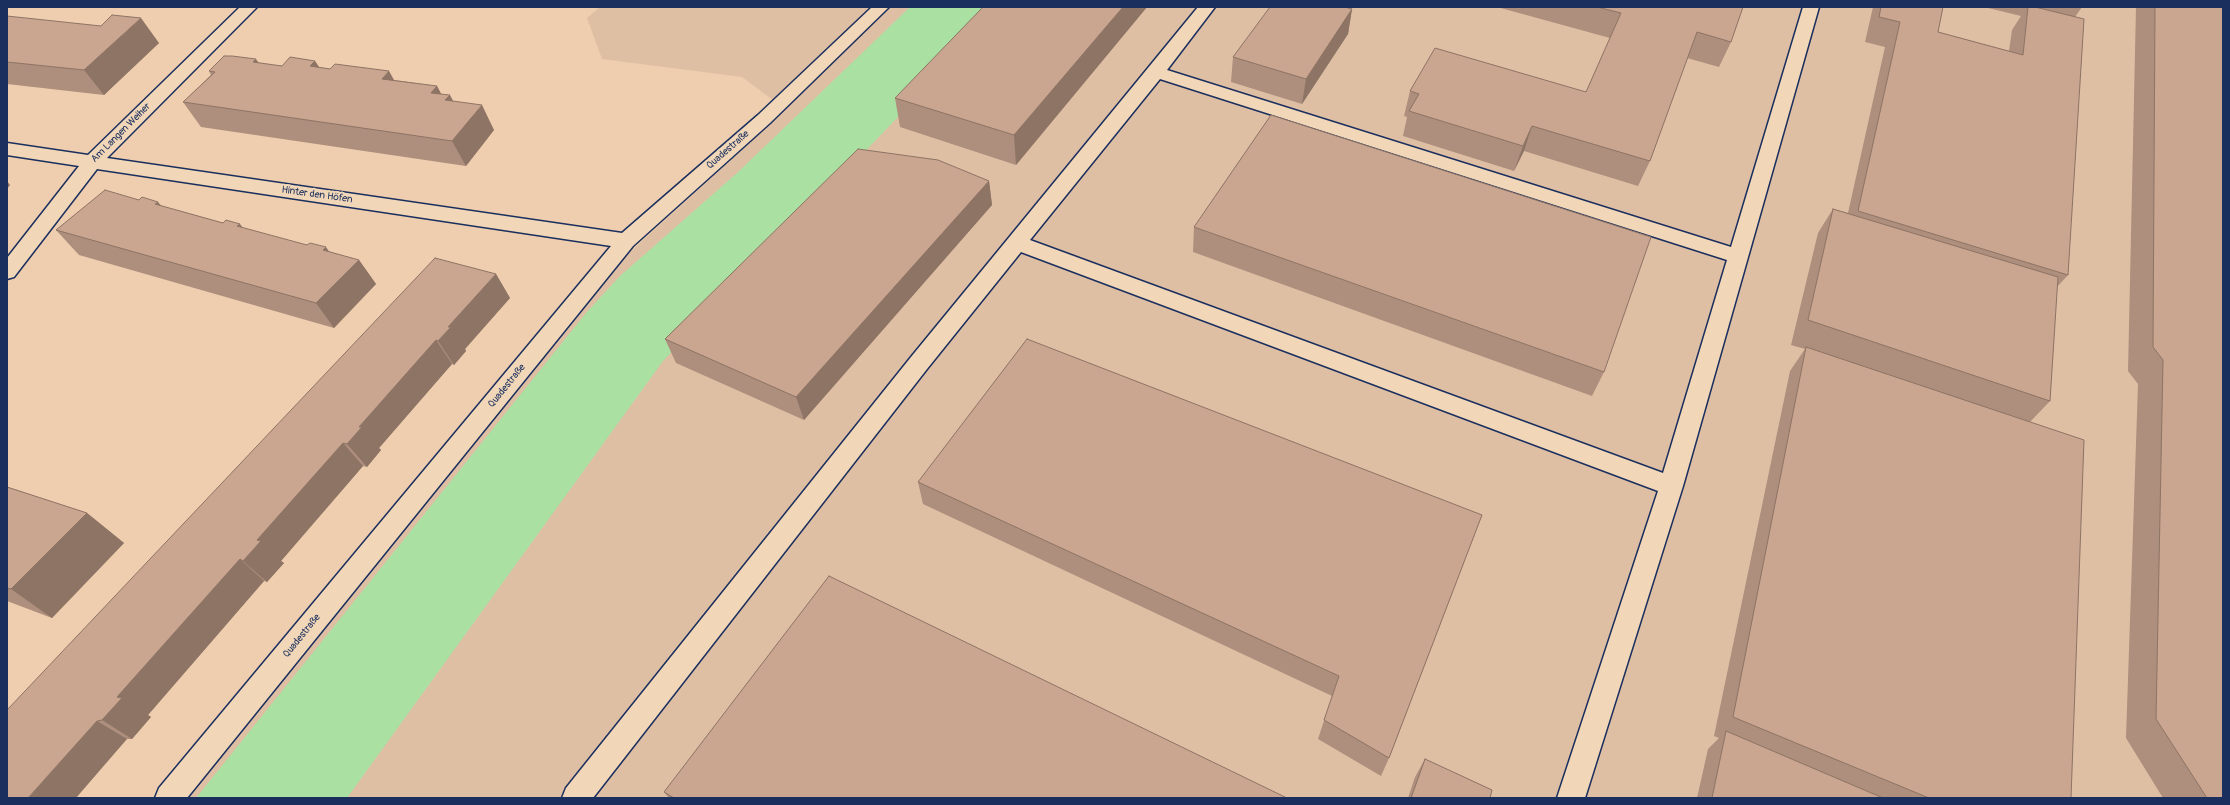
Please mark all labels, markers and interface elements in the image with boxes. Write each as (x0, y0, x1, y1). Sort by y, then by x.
street label: Am Langen Weiher (89, 101, 153, 165)
street label: Quadestraße (704, 128, 752, 172)
street label: Hinter den Höfen (281, 184, 353, 206)
street label: Quadestraße (486, 362, 528, 410)
street label: Quadestraße (281, 612, 323, 660)

